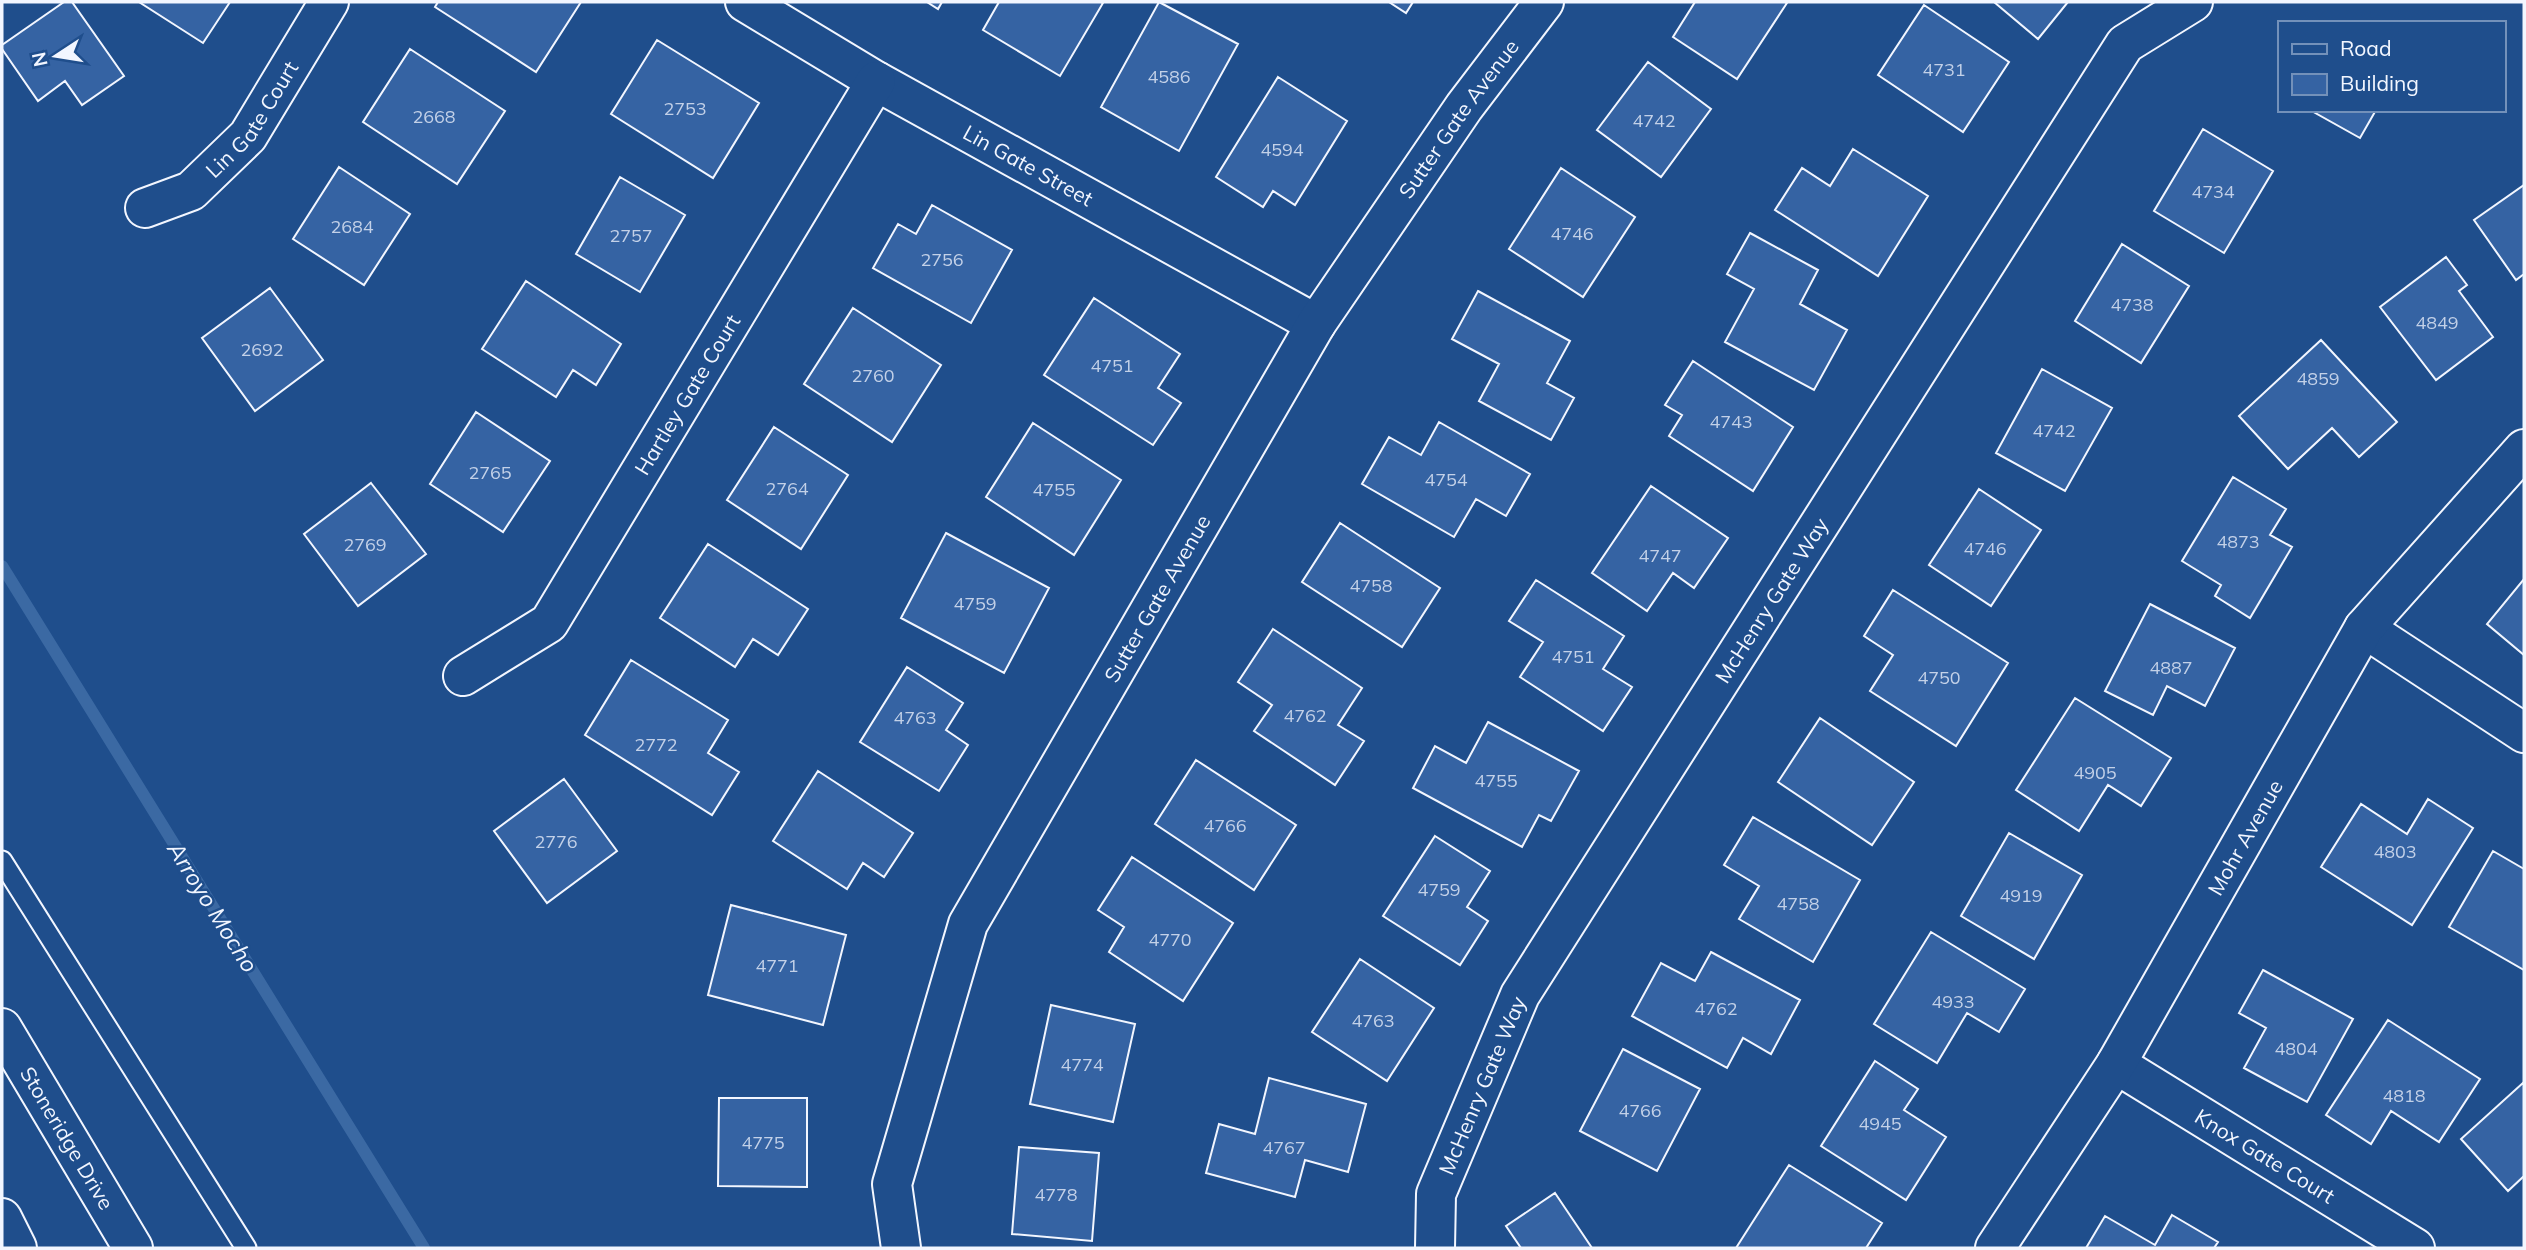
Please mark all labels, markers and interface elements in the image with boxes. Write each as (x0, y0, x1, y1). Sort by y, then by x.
north arrow (21, 21, 91, 91)
legend (2278, 21, 2505, 112)
street label: Sutter Gate Avenue (1393, 34, 1524, 203)
text: Road (2340, 35, 2391, 61)
text: N (26, 50, 53, 69)
street label: Lin Gate Court (200, 56, 303, 183)
house number: 4731 (1922, 58, 1966, 81)
house number: 4586 (1147, 65, 1191, 88)
text: Building (2340, 70, 2419, 96)
house number: 2753 (663, 97, 707, 120)
house number: 2668 (412, 105, 456, 128)
house number: 4742 (1632, 109, 1676, 132)
street label: Lin Gate Street (959, 119, 1098, 211)
house number: 4594 (1260, 138, 1304, 161)
house number: 4734 (2191, 180, 2235, 203)
house number: 2684 (330, 215, 374, 238)
house number: 4746 (1550, 222, 1594, 245)
house number: 2757 (609, 224, 653, 247)
house number: 2756 (920, 248, 964, 271)
house number: 4738 (2110, 293, 2154, 316)
street label: Hartley Gate Court (629, 309, 745, 479)
house number: 4849 (2415, 311, 2459, 334)
house number: 2692 (240, 338, 284, 361)
house number: 4751 (1090, 354, 1134, 377)
house number: 2760 (851, 364, 895, 387)
house number: 4859 (2296, 367, 2340, 390)
house number: 4743 (1709, 410, 1753, 433)
house number: 4742 (2032, 419, 2076, 442)
house number: 2765 (468, 461, 512, 484)
house number: 4754 (1424, 468, 1468, 491)
house number: 2764 (765, 477, 809, 500)
house number: 4755 (1032, 478, 1076, 501)
street label: Sutter Gate Avenue (1098, 510, 1216, 687)
street label: McHenry Gate Way (1709, 513, 1833, 688)
house number: 4873 (2216, 530, 2260, 553)
house number: 2769 (343, 533, 387, 556)
house number: 4746 (1963, 537, 2007, 560)
house number: 4747 (1638, 544, 1682, 567)
house number: 4758 (1349, 574, 1393, 597)
house number: 4759 (953, 592, 997, 615)
house number: 4751 (1551, 645, 1595, 668)
house number: 4887 (2149, 656, 2193, 679)
house number: 4750 (1917, 666, 1961, 689)
house number: 4762 (1283, 704, 1327, 727)
house number: 4763 (893, 706, 937, 729)
house number: 2772 (634, 733, 678, 756)
house number: 4905 (2073, 761, 2117, 784)
house number: 4755 (1474, 769, 1518, 792)
street label: Mohr Avenue (2202, 775, 2288, 900)
house number: 4766 (1203, 814, 1247, 837)
house number: 2776 (534, 830, 578, 853)
water label: Arroyo Mocho (161, 836, 265, 978)
house number: 4803 (2373, 840, 2417, 863)
house number: 4759 (1417, 878, 1461, 901)
house number: 4919 (1999, 884, 2043, 907)
house number: 4758 (1776, 892, 1820, 915)
house number: 4770 (1148, 928, 1192, 951)
house number: 4771 (755, 954, 799, 977)
house number: 4933 (1931, 990, 1975, 1013)
street label: McHenry Gate Way (1433, 992, 1531, 1178)
house number: 4762 (1694, 997, 1738, 1020)
house number: 4763 (1351, 1009, 1395, 1032)
house number: 4804 (2274, 1037, 2318, 1060)
house number: 4774 (1060, 1053, 1104, 1076)
street label: Stoneridge Drive (15, 1062, 120, 1214)
house number: 4818 (2382, 1084, 2426, 1107)
house number: 4766 (1618, 1099, 1662, 1122)
street label: Knox Gate Court (2190, 1103, 2340, 1209)
house number: 4945 (1858, 1112, 1902, 1135)
house number: 4775 (741, 1131, 785, 1154)
house number: 4767 (1262, 1136, 1306, 1159)
house number: 4778 (1034, 1183, 1078, 1206)

